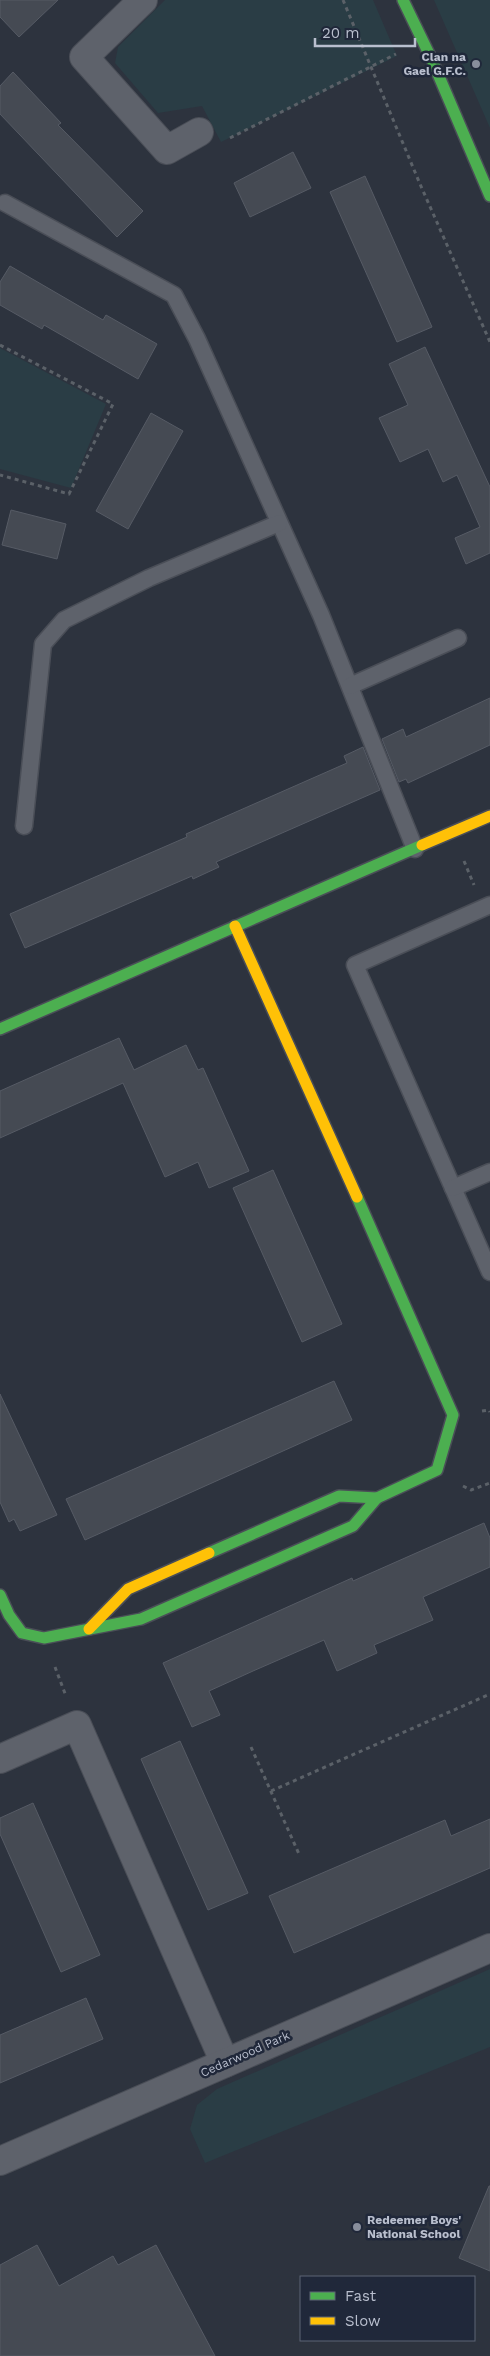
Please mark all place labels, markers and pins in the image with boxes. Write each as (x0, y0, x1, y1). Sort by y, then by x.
place label: Clan na Gael G.F.C. (403, 50, 466, 78)
marker: Clan na Gael G.F.C. (470, 58, 482, 70)
place label: Redeemer Boys' National School (367, 2213, 461, 2241)
marker: Redeemer Boys' National School (351, 2221, 363, 2233)

